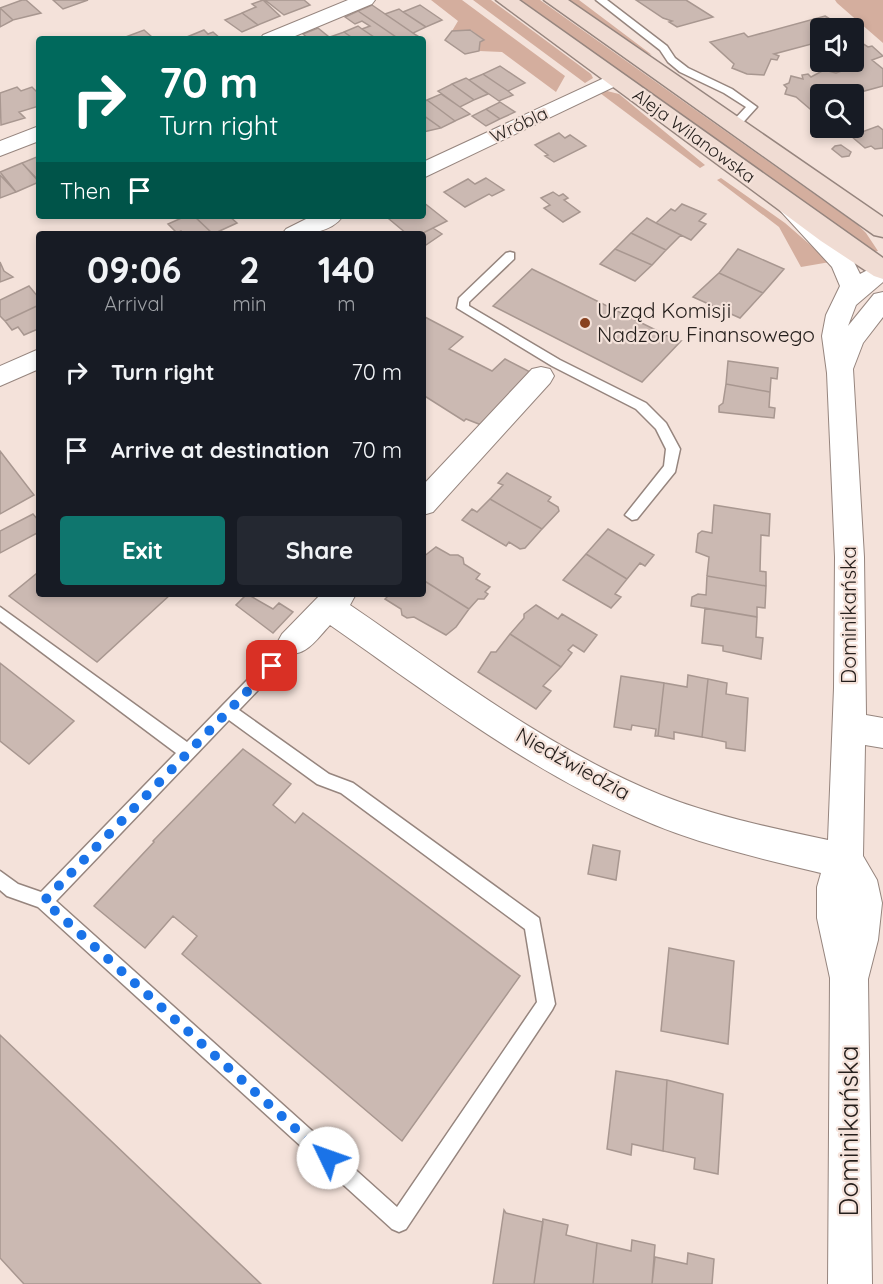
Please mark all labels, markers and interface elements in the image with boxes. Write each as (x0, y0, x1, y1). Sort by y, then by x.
map controls (810, 18, 864, 138)
button: sound (810, 18, 864, 72)
text: 70 m (159, 56, 258, 109)
icon: right (60, 60, 138, 138)
street label: Aleja Wilanowska (628, 83, 760, 188)
button: search (810, 84, 864, 138)
street label: Wróbla (486, 101, 551, 148)
text: Turn right (159, 108, 278, 142)
icon: arrive (123, 174, 156, 207)
text: Then (60, 177, 111, 205)
text: 09:06 (87, 247, 181, 292)
text: 2 (239, 247, 260, 292)
text: 140 (318, 247, 375, 292)
text: Arrival (104, 291, 164, 316)
text: min (233, 291, 267, 316)
text: m (337, 291, 355, 316)
place label: Urząd Komisji Nadzoru Finansowego (597, 297, 815, 347)
marker: Urząd Komisji Nadzoru Finansowego (578, 316, 592, 330)
icon: right (60, 356, 93, 389)
text: Turn right (111, 358, 215, 386)
text: 70 m (352, 358, 402, 386)
icon: arrive (60, 434, 93, 467)
text: Arrive at destination (111, 436, 329, 464)
text: 70 m (352, 436, 402, 464)
button: Exit (60, 516, 225, 585)
button: Share (237, 516, 402, 585)
street label: Dominikańska (835, 546, 861, 684)
pin (246, 640, 297, 691)
icon: arrive (255, 649, 288, 682)
street label: Niedźwiedzia (512, 721, 635, 805)
street label: Dominikańska (832, 1046, 865, 1216)
position arrow (296, 1126, 360, 1190)

